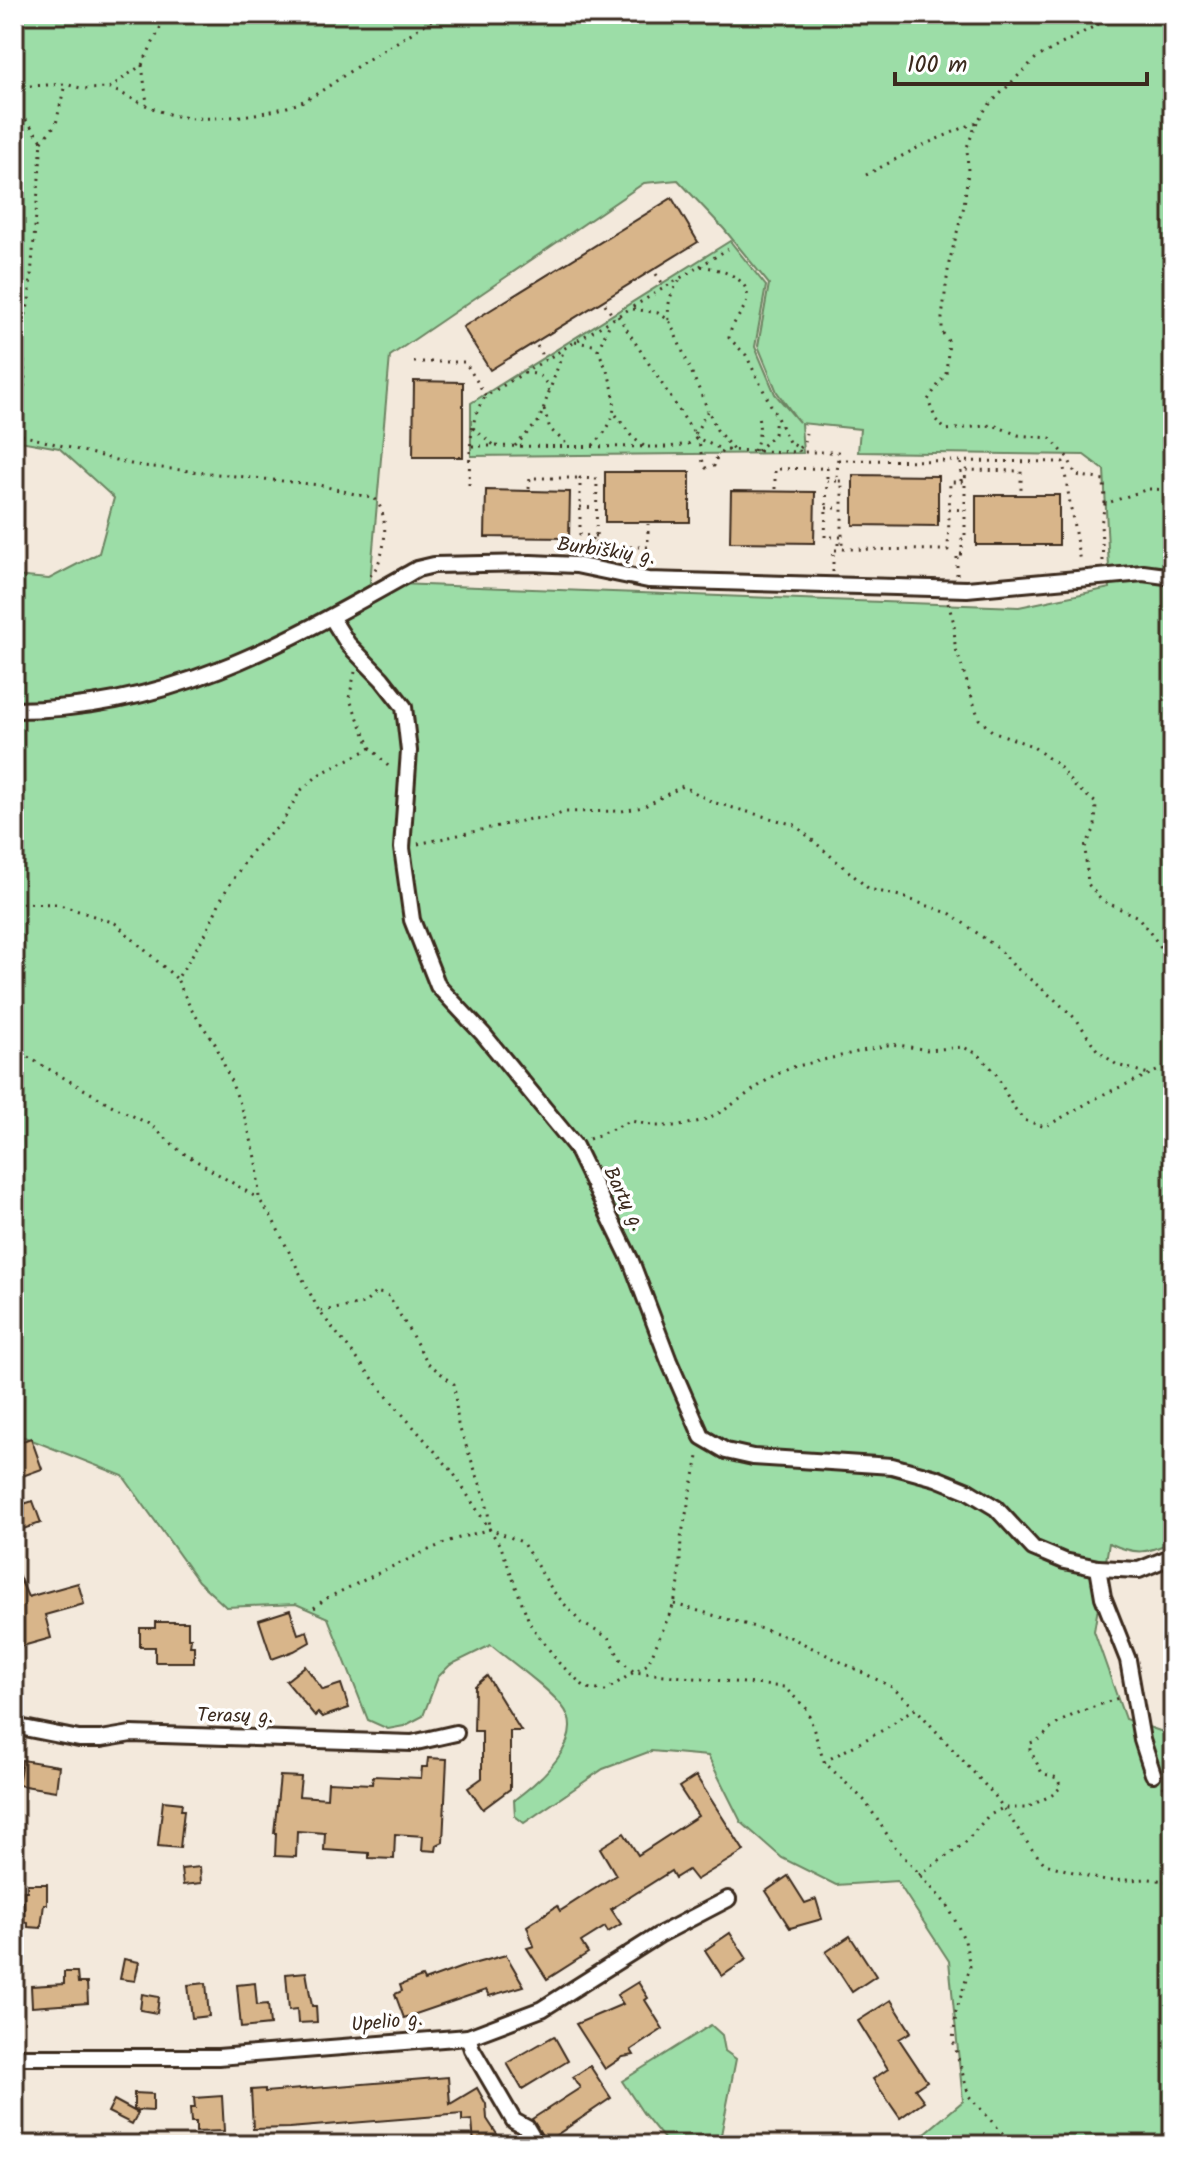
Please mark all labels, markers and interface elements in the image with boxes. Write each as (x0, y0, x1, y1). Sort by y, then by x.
scale bar (895, 36, 1147, 86)
text: 100 m (907, 46, 967, 85)
street label: Burbiškių g. (555, 529, 657, 575)
street label: Bartų g. (594, 1161, 652, 1237)
street label: Terasų g. (197, 1700, 273, 1734)
street label: Upelio g. (350, 2004, 424, 2042)

